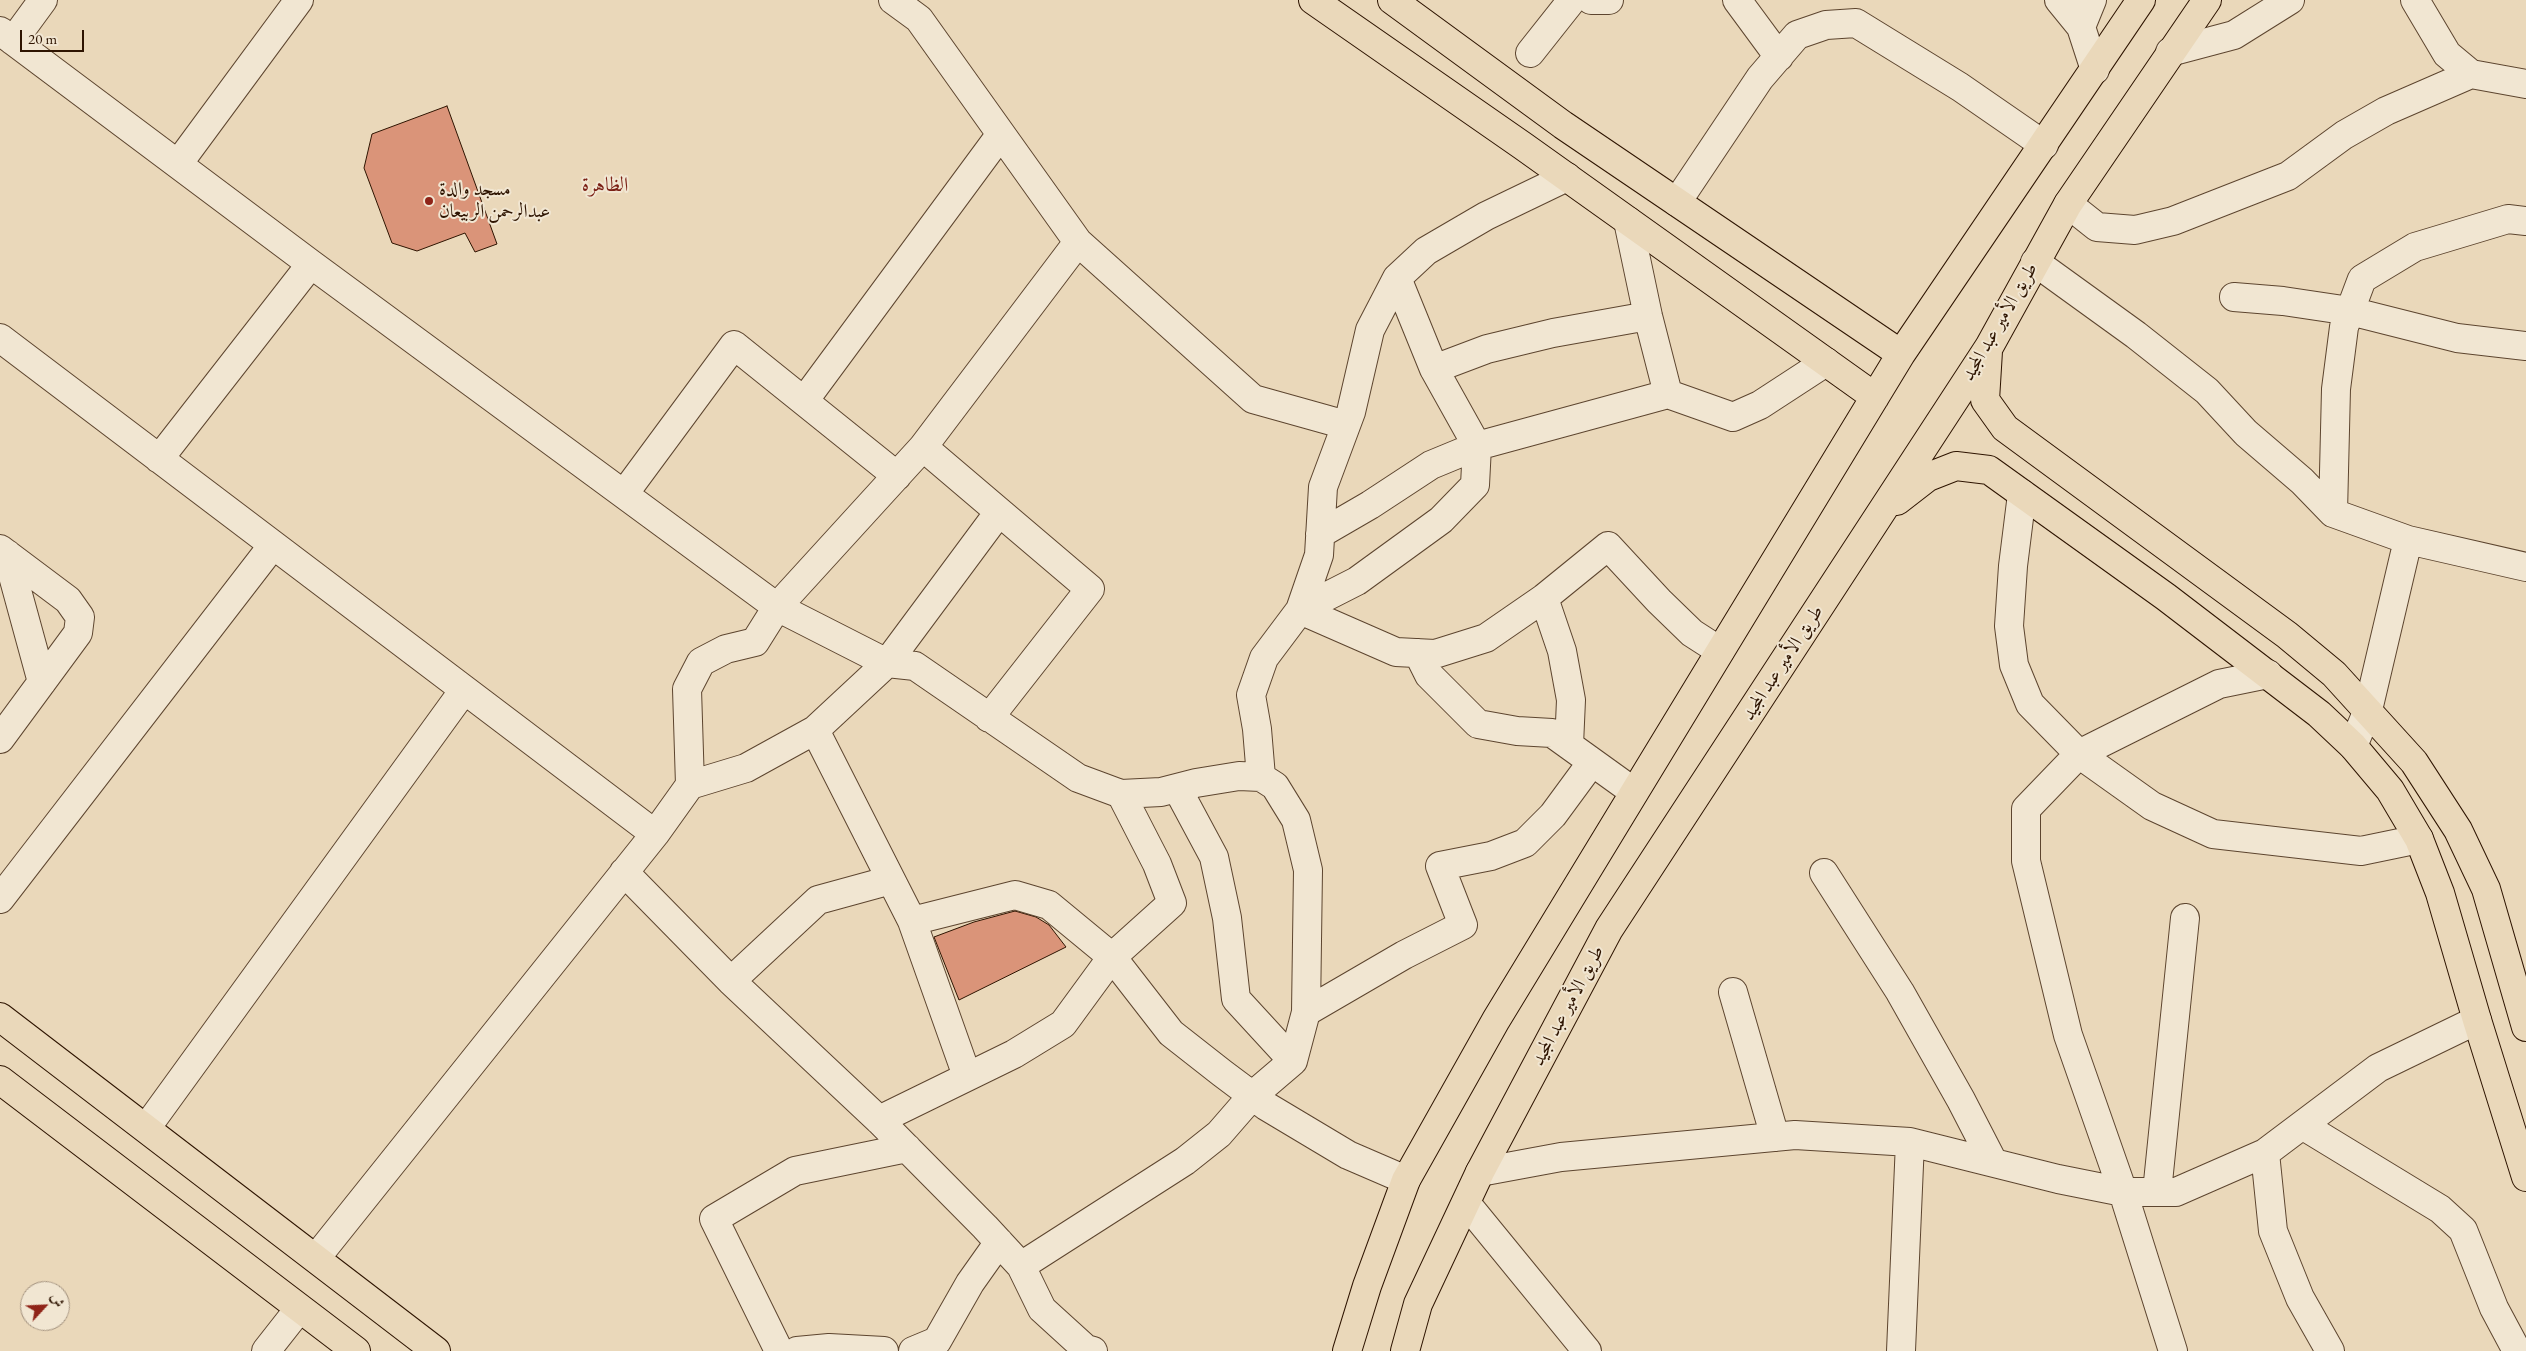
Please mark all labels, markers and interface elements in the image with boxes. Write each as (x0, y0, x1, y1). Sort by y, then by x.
scale bar (22, 20, 86, 52)
text: 20 m (28, 29, 57, 48)
district label: الظاهرة (582, 174, 628, 198)
place label: مسجد والدة عبدالرحمن الربيعان (439, 179, 550, 223)
marker: مسجد والدة عبدالرحمن الربيعان (423, 195, 435, 207)
street label: طريق الأمير عبد المجيد (1957, 259, 2043, 385)
street label: طريق الأمير عبد المجيد (1737, 601, 1829, 725)
street label: طريق الأمير عبد المجيد (1527, 942, 1609, 1070)
north arrow (20, 1281, 70, 1331)
text: ش (47, 1290, 69, 1310)

